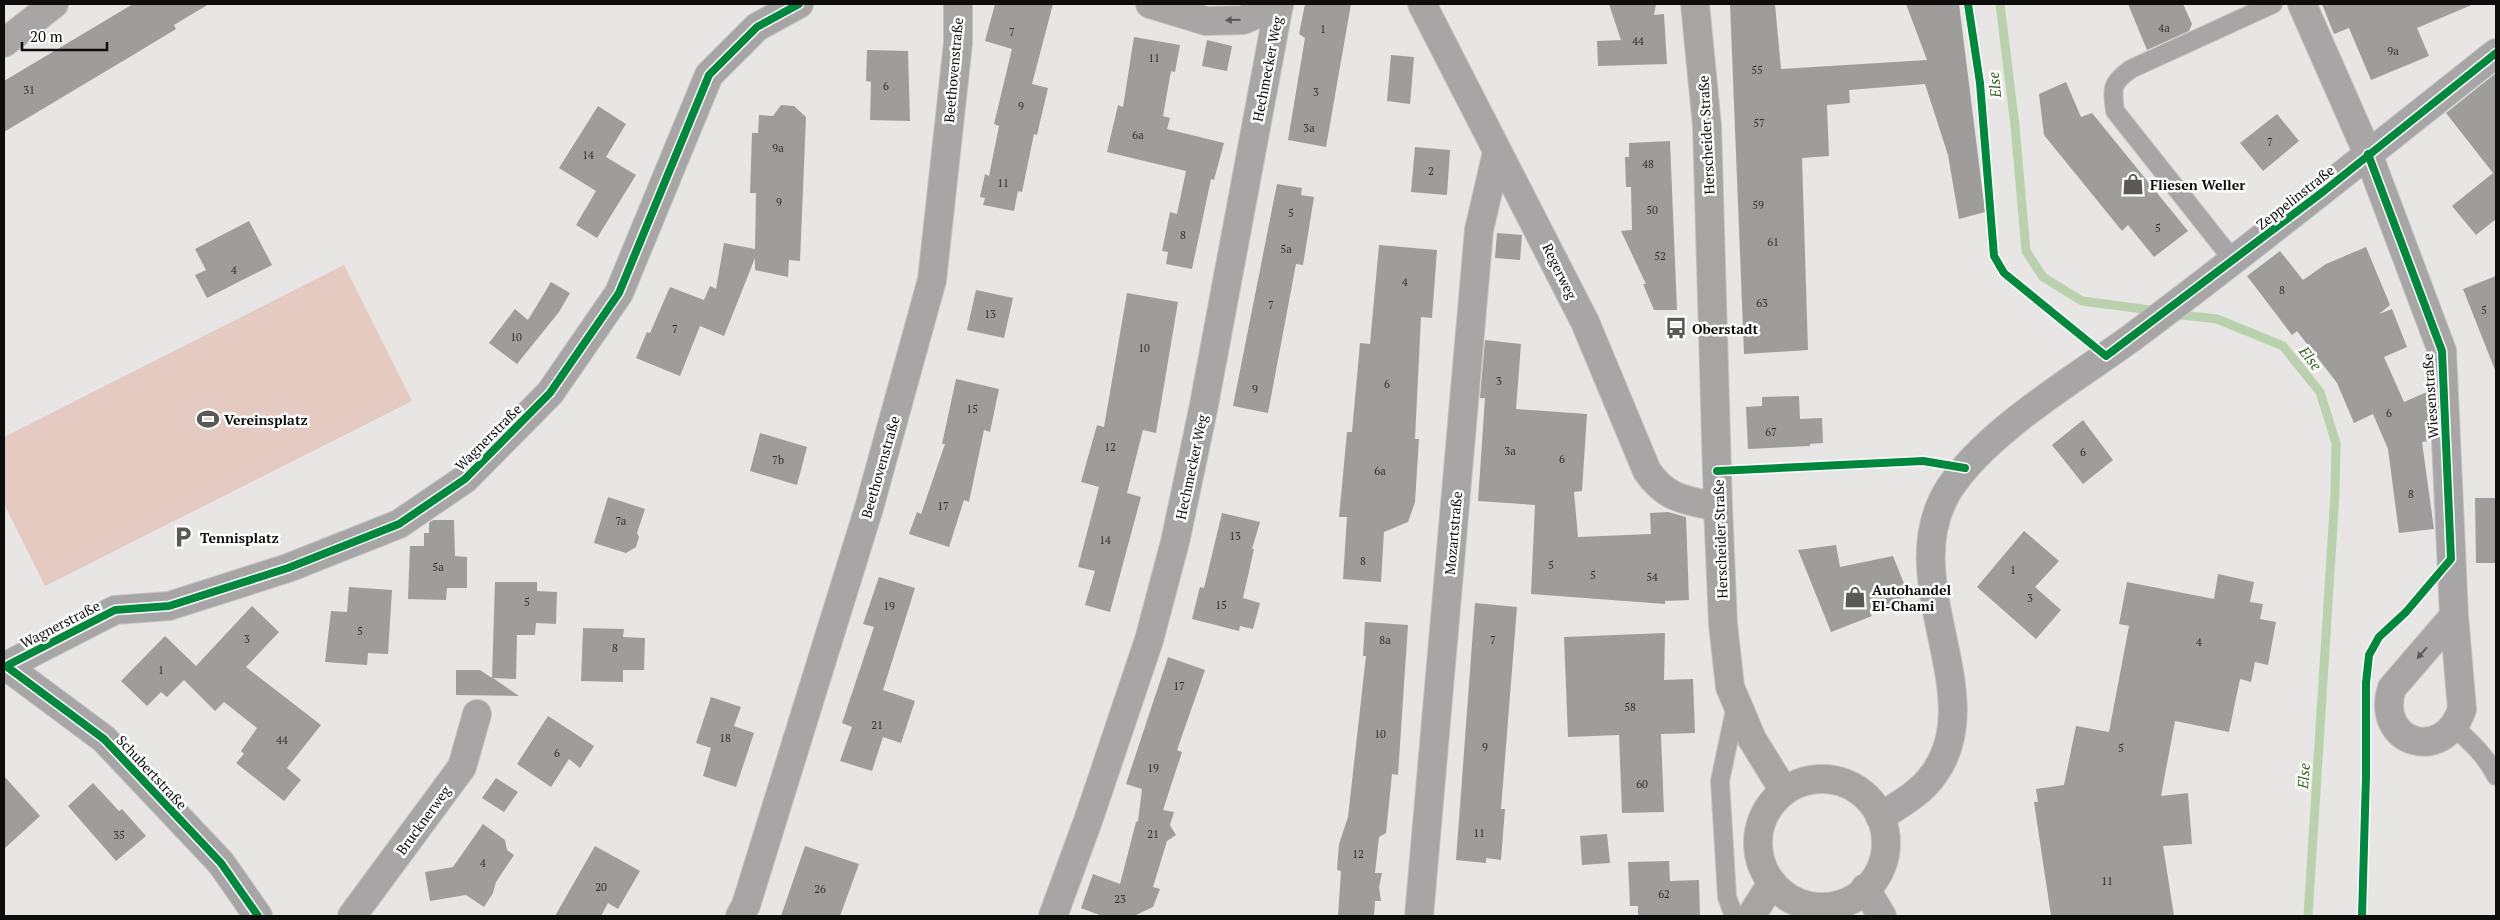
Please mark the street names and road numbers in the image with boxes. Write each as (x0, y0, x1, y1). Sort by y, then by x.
street label: Hechmecker Weg (1247, 14, 1287, 123)
street label: Beethovenstraße (939, 17, 967, 123)
street label: Herscheider Straße (1693, 75, 1719, 195)
street label: Zeppelinstraße (2252, 160, 2338, 234)
street label: Regerweg (1538, 240, 1582, 303)
street label: Wiesenstraße (2418, 353, 2442, 439)
street label: Wagnerstraße (451, 400, 525, 474)
street label: Hechmecker Weg (1171, 412, 1212, 521)
street label: Beethovenstraße (856, 414, 904, 520)
street label: Herscheider Straße (1708, 479, 1732, 599)
street label: Mozartstraße (1440, 490, 1466, 576)
street label: Wagnerstraße (17, 596, 103, 652)
street label: Schubertstraße (113, 731, 191, 813)
street label: Brucknerweg (391, 781, 455, 858)

